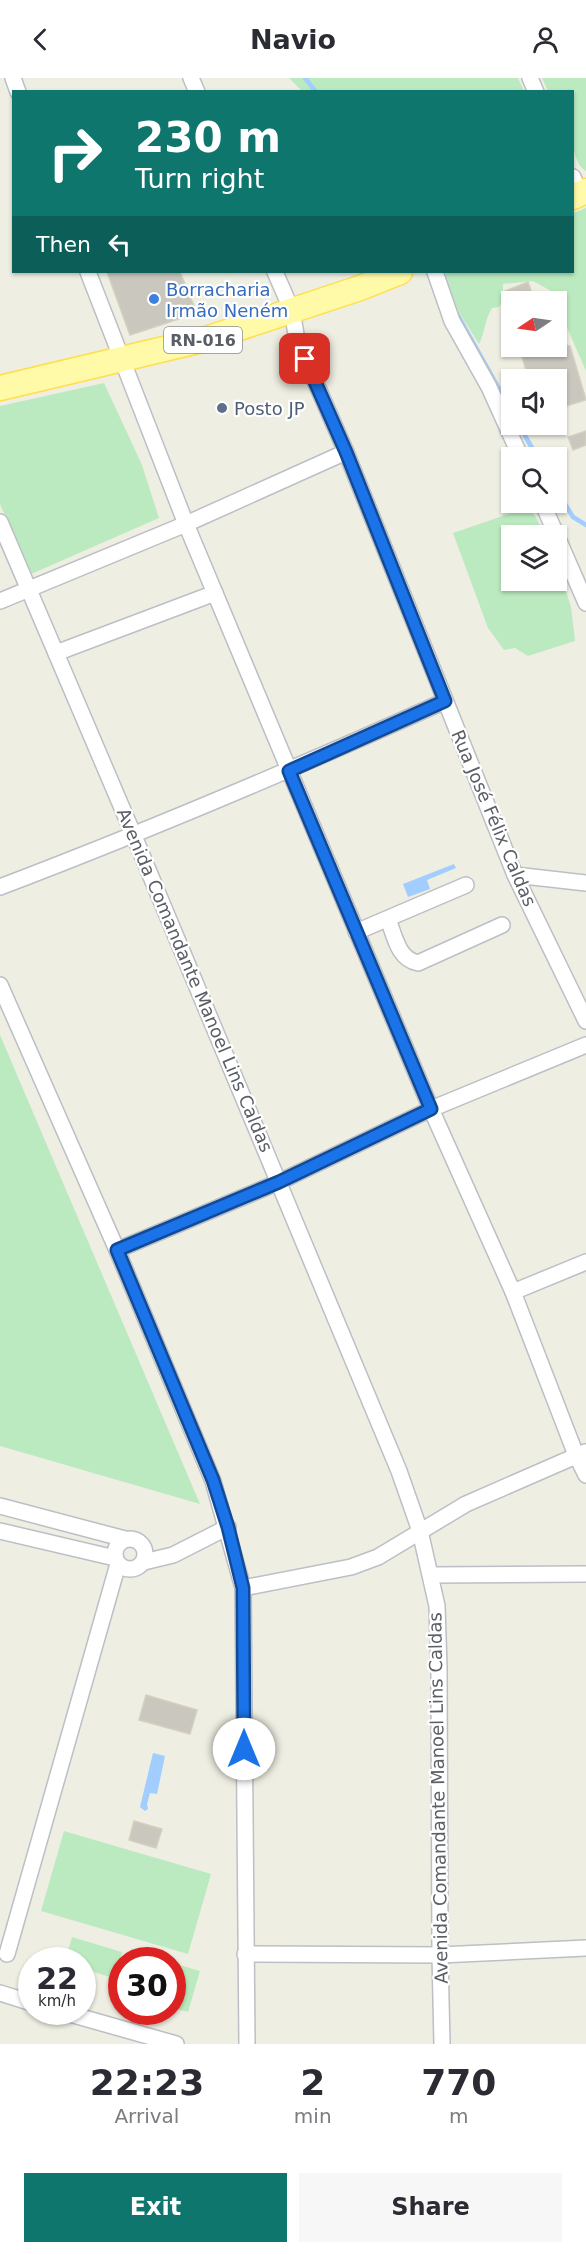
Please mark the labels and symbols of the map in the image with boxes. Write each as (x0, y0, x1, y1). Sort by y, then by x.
place label: Borracharia Irmão Neném (166, 279, 288, 321)
north arrow (501, 291, 567, 357)
marker: Borracharia Irmão Neném (147, 292, 161, 306)
road number: RN-016 (164, 327, 242, 353)
pin (279, 333, 330, 384)
place label: Posto JP (234, 398, 305, 419)
marker: Posto JP (215, 401, 229, 415)
street label: Rua José Félix Caldas (447, 727, 541, 909)
street label: Avenida Comandante Manoel Lins Caldas (113, 805, 277, 1155)
street label: Avenida Comandante Manoel Lins Caldas (424, 1612, 452, 1984)
position arrow (212, 1717, 276, 1781)
speed limit sign: 30 (108, 1947, 186, 2025)

